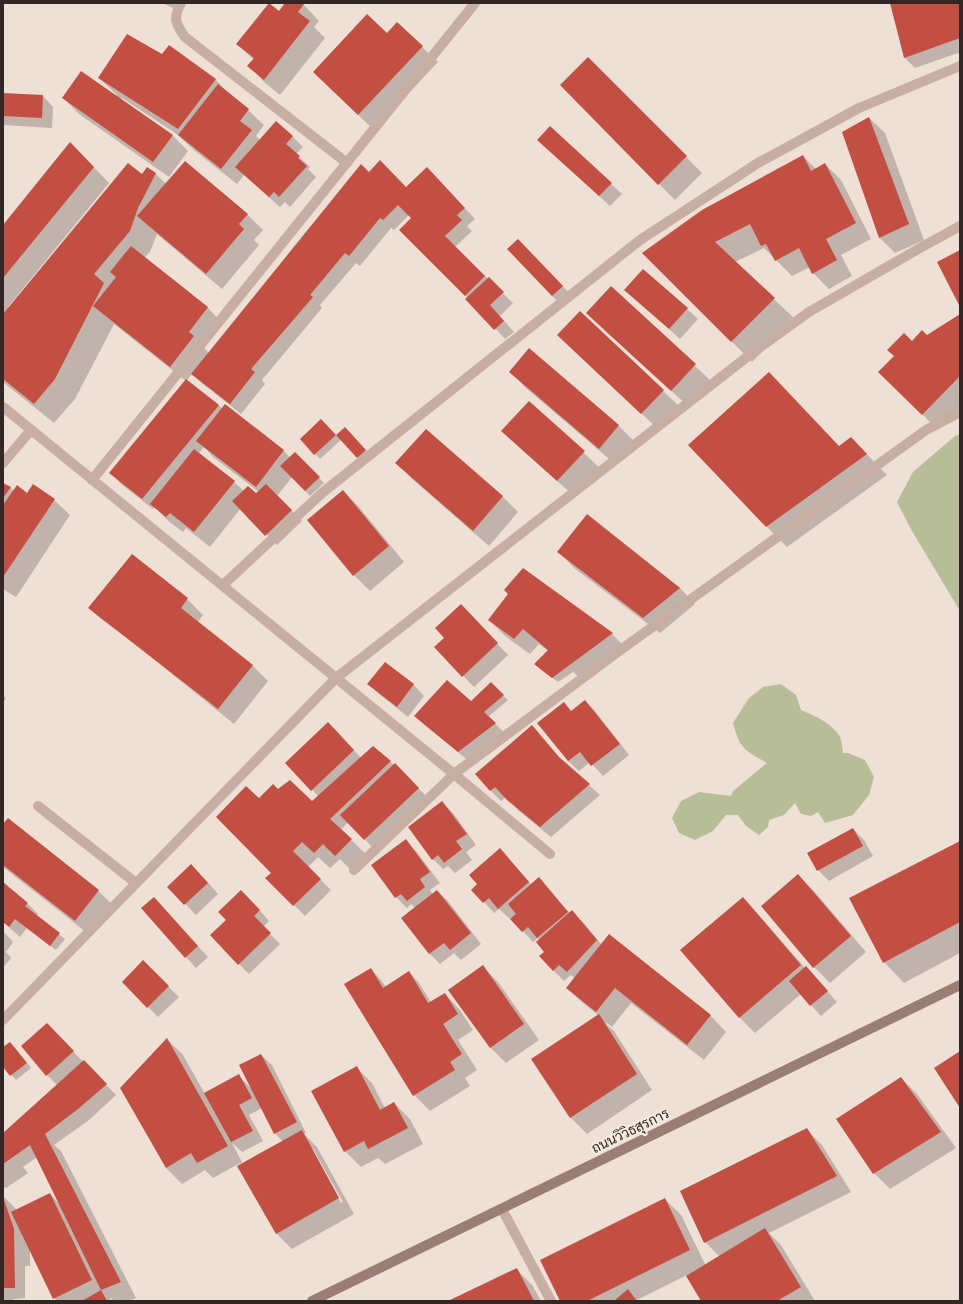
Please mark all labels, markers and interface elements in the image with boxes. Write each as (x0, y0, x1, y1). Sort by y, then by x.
street label: ถนนวิวิธสุรการ (588, 1103, 673, 1158)

